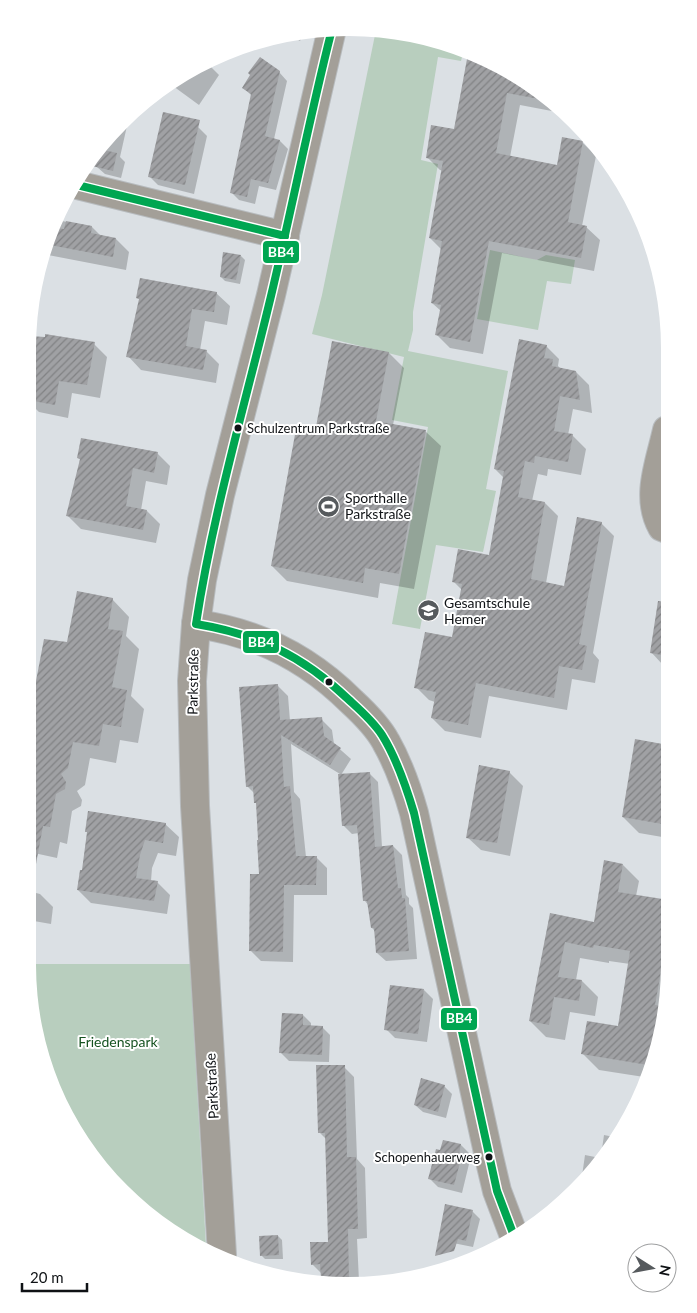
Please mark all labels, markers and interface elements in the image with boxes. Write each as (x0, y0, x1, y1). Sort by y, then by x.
line badge: BB4 (262, 240, 300, 264)
text: BB4 (268, 243, 294, 260)
place label: Schulzentrum Parkstraße (247, 420, 390, 436)
marker: Schulzentrum Parkstraße (233, 423, 243, 433)
place label: Sporthalle Parkstraße (345, 489, 411, 522)
sports icon: Sporthalle Parkstraße (317, 494, 341, 518)
place label: Gesamtschule Hemer (444, 594, 530, 627)
school or university icon: Gesamtschule Hemer (416, 599, 440, 623)
line badge: BB4 (242, 630, 280, 654)
text: BB4 (248, 633, 274, 650)
street label: Parkstraße (183, 649, 202, 715)
unlabelled marker (324, 677, 334, 687)
line badge: BB4 (440, 1007, 478, 1031)
text: BB4 (446, 1009, 472, 1026)
park label: Friedenspark (78, 1033, 159, 1050)
street label: Parkstraße (201, 1053, 222, 1119)
place label: Schopenhauerweg (374, 1149, 480, 1165)
marker: Schopenhauerweg (484, 1152, 494, 1162)
north arrow (627, 1243, 677, 1293)
scale bar (22, 1260, 88, 1292)
text: N (656, 1264, 675, 1277)
text: 20 m (30, 1268, 64, 1286)

